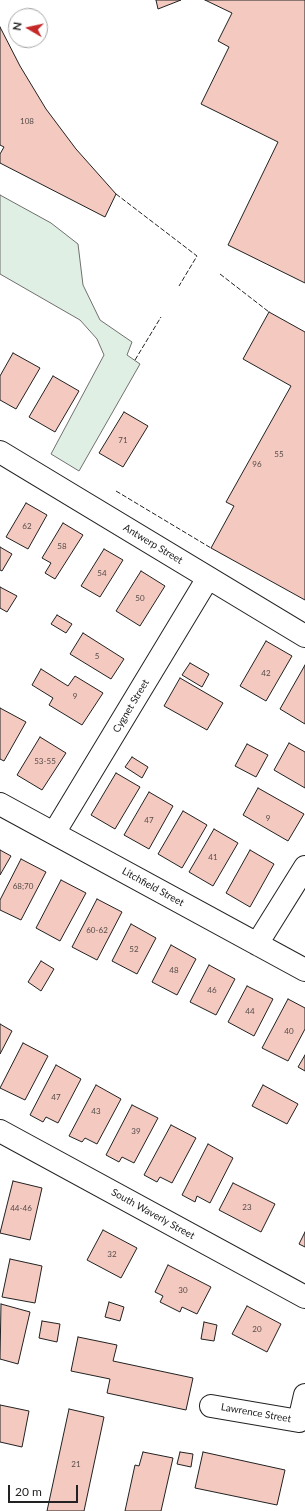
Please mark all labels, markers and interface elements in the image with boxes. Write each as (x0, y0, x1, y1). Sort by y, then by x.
north arrow (8, 8, 48, 48)
text: N (10, 21, 24, 31)
house number: 108 (20, 116, 34, 126)
house number: 71 (118, 435, 128, 445)
house number: 55 (274, 449, 284, 459)
house number: 96 (252, 459, 262, 469)
house number: 62 (22, 521, 32, 531)
street label: Antwerp Street (121, 522, 185, 566)
house number: 58 (57, 541, 67, 551)
house number: 54 (97, 568, 107, 578)
house number: 50 (135, 593, 145, 603)
house number: 5 (95, 651, 99, 661)
house number: 42 (261, 668, 271, 678)
street label: Cygnet Street (110, 677, 152, 735)
house number: 9 (73, 691, 77, 701)
house number: 53-55 (34, 756, 56, 766)
house number: 9 (266, 813, 270, 823)
house number: 47 (144, 815, 154, 825)
house number: 41 (208, 852, 218, 862)
street label: Litchfield Street (120, 865, 186, 909)
house number: 68;70 (13, 881, 33, 891)
house number: 60-62 (86, 925, 108, 935)
house number: 52 (129, 944, 139, 954)
house number: 48 (169, 965, 179, 975)
house number: 46 (207, 985, 217, 995)
house number: 44 (245, 1006, 255, 1016)
house number: 40 (284, 1026, 294, 1036)
house number: 47 (51, 1092, 61, 1102)
house number: 43 (91, 1106, 101, 1116)
house number: 39 (131, 1126, 141, 1136)
street label: South Waverly Street (109, 1186, 197, 1242)
house number: 23 (242, 1202, 252, 1212)
house number: 44-46 (10, 1203, 32, 1213)
house number: 32 (107, 1249, 117, 1259)
house number: 30 (178, 1285, 188, 1295)
house number: 20 (252, 1324, 262, 1334)
street label: Lawrence Street (220, 1401, 292, 1425)
house number: 21 (71, 1459, 81, 1469)
scale bar (10, 1477, 80, 1503)
text: 20 m (15, 1484, 42, 1499)

